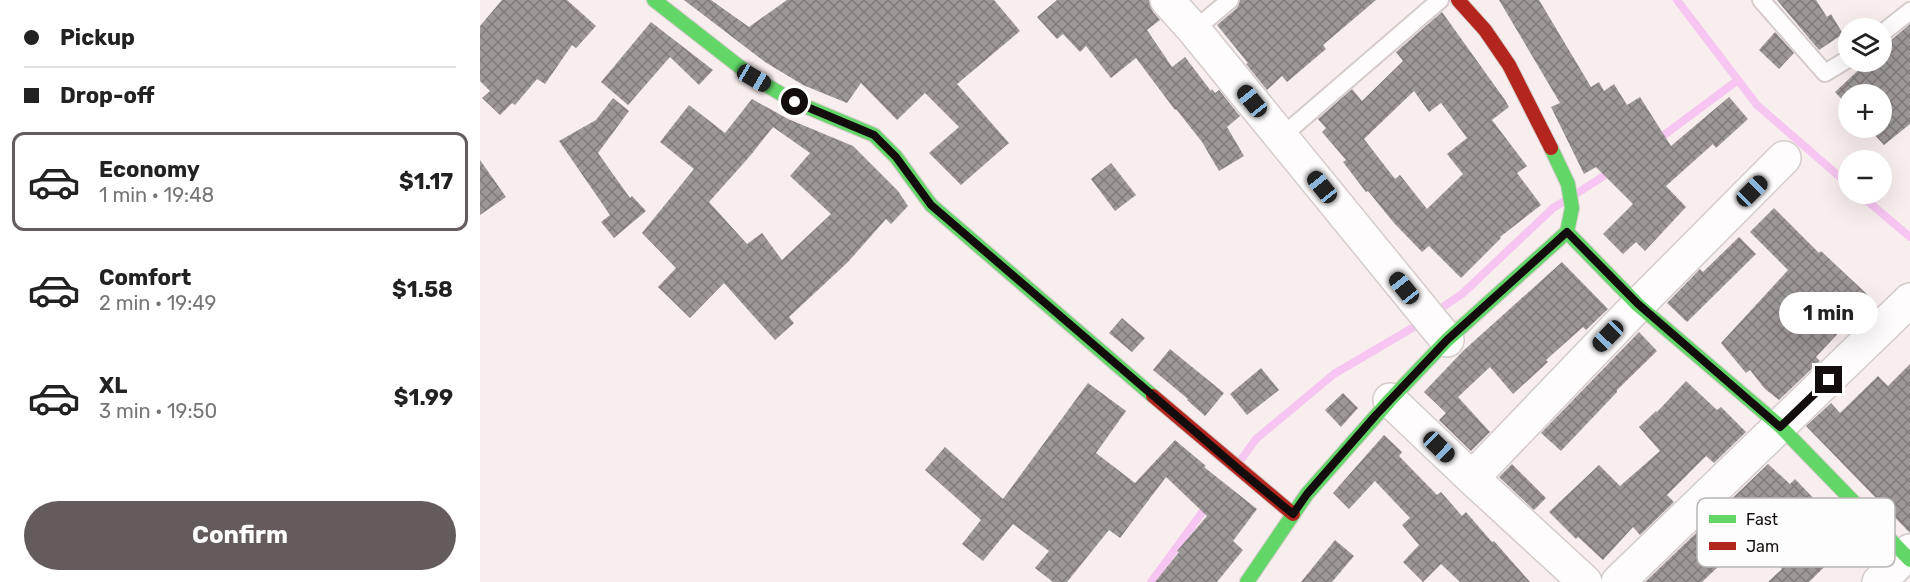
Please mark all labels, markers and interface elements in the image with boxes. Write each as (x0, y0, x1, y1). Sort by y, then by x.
map controls (1838, 18, 1892, 204)
button: layers (1838, 18, 1892, 72)
text: Pickup (60, 24, 135, 51)
car (734, 61, 774, 95)
car (1234, 81, 1270, 121)
text: Drop-off (60, 82, 155, 109)
button: + (1838, 84, 1892, 138)
route start (781, 88, 808, 115)
button: − (1838, 150, 1892, 204)
icon: car (27, 155, 81, 209)
text: Economy (99, 156, 200, 183)
car (1304, 167, 1340, 207)
text: $1.17 (399, 168, 453, 195)
car (1733, 172, 1771, 210)
text: 1 min · 19:48 (99, 183, 214, 207)
icon: car (27, 263, 81, 317)
text: Comfort (99, 264, 191, 291)
car (1386, 268, 1422, 308)
text: $1.58 (392, 276, 453, 303)
text: 2 min · 19:49 (99, 291, 216, 315)
callout: 1 min (1780, 293, 1878, 335)
text: 1 min (1803, 301, 1854, 325)
car (1589, 317, 1627, 355)
route end (1815, 366, 1842, 393)
icon: car (27, 371, 81, 425)
text: XL (99, 372, 127, 399)
text: $1.99 (394, 384, 453, 411)
text: 3 min · 19:50 (99, 399, 217, 423)
car (1420, 428, 1458, 466)
legend (1697, 498, 1895, 567)
button: Confirm (24, 501, 456, 570)
text: Fast (1746, 510, 1778, 529)
text: Jam (1746, 537, 1779, 556)

